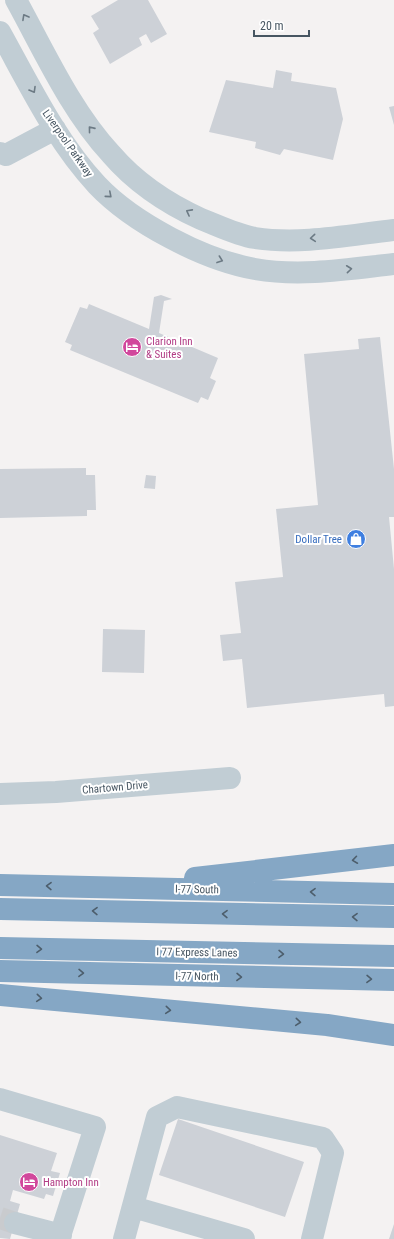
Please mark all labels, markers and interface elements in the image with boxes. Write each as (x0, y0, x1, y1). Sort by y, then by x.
scale bar (254, 12, 309, 38)
one-way arrow (23, 14, 30, 21)
text: 20 m (260, 19, 284, 33)
one-way arrow (28, 86, 35, 93)
street label: Liverpool Parkway (40, 107, 96, 180)
one-way arrow (88, 126, 95, 133)
one-way arrow (104, 190, 112, 197)
one-way arrow (185, 210, 193, 217)
one-way arrow (310, 234, 317, 243)
one-way arrow (217, 255, 224, 263)
one-way arrow (346, 264, 352, 273)
place label: Clarion Inn & Suites (146, 335, 193, 361)
hotel icon: Clarion Inn & Suites (121, 336, 143, 358)
shop icon: Dollar Tree (345, 528, 367, 550)
place label: Dollar Tree (295, 533, 342, 546)
street label: Chartown Drive (82, 778, 149, 797)
one-way arrow (352, 855, 358, 864)
one-way arrow (46, 882, 52, 890)
street label: I-77 South (175, 883, 219, 896)
one-way arrow (310, 888, 316, 896)
one-way arrow (92, 907, 98, 915)
one-way arrow (222, 910, 228, 918)
one-way arrow (352, 912, 358, 921)
one-way arrow (36, 944, 42, 953)
street label: I 77 Express Lanes (156, 945, 238, 960)
one-way arrow (278, 950, 284, 958)
one-way arrow (78, 969, 84, 977)
street label: I-77 North (175, 970, 219, 983)
one-way arrow (236, 972, 242, 981)
one-way arrow (366, 975, 372, 983)
one-way arrow (36, 994, 42, 1003)
one-way arrow (165, 1006, 171, 1015)
one-way arrow (295, 1018, 301, 1027)
hotel icon: Hampton Inn (18, 1171, 40, 1193)
place label: Hampton Inn (43, 1176, 99, 1189)

